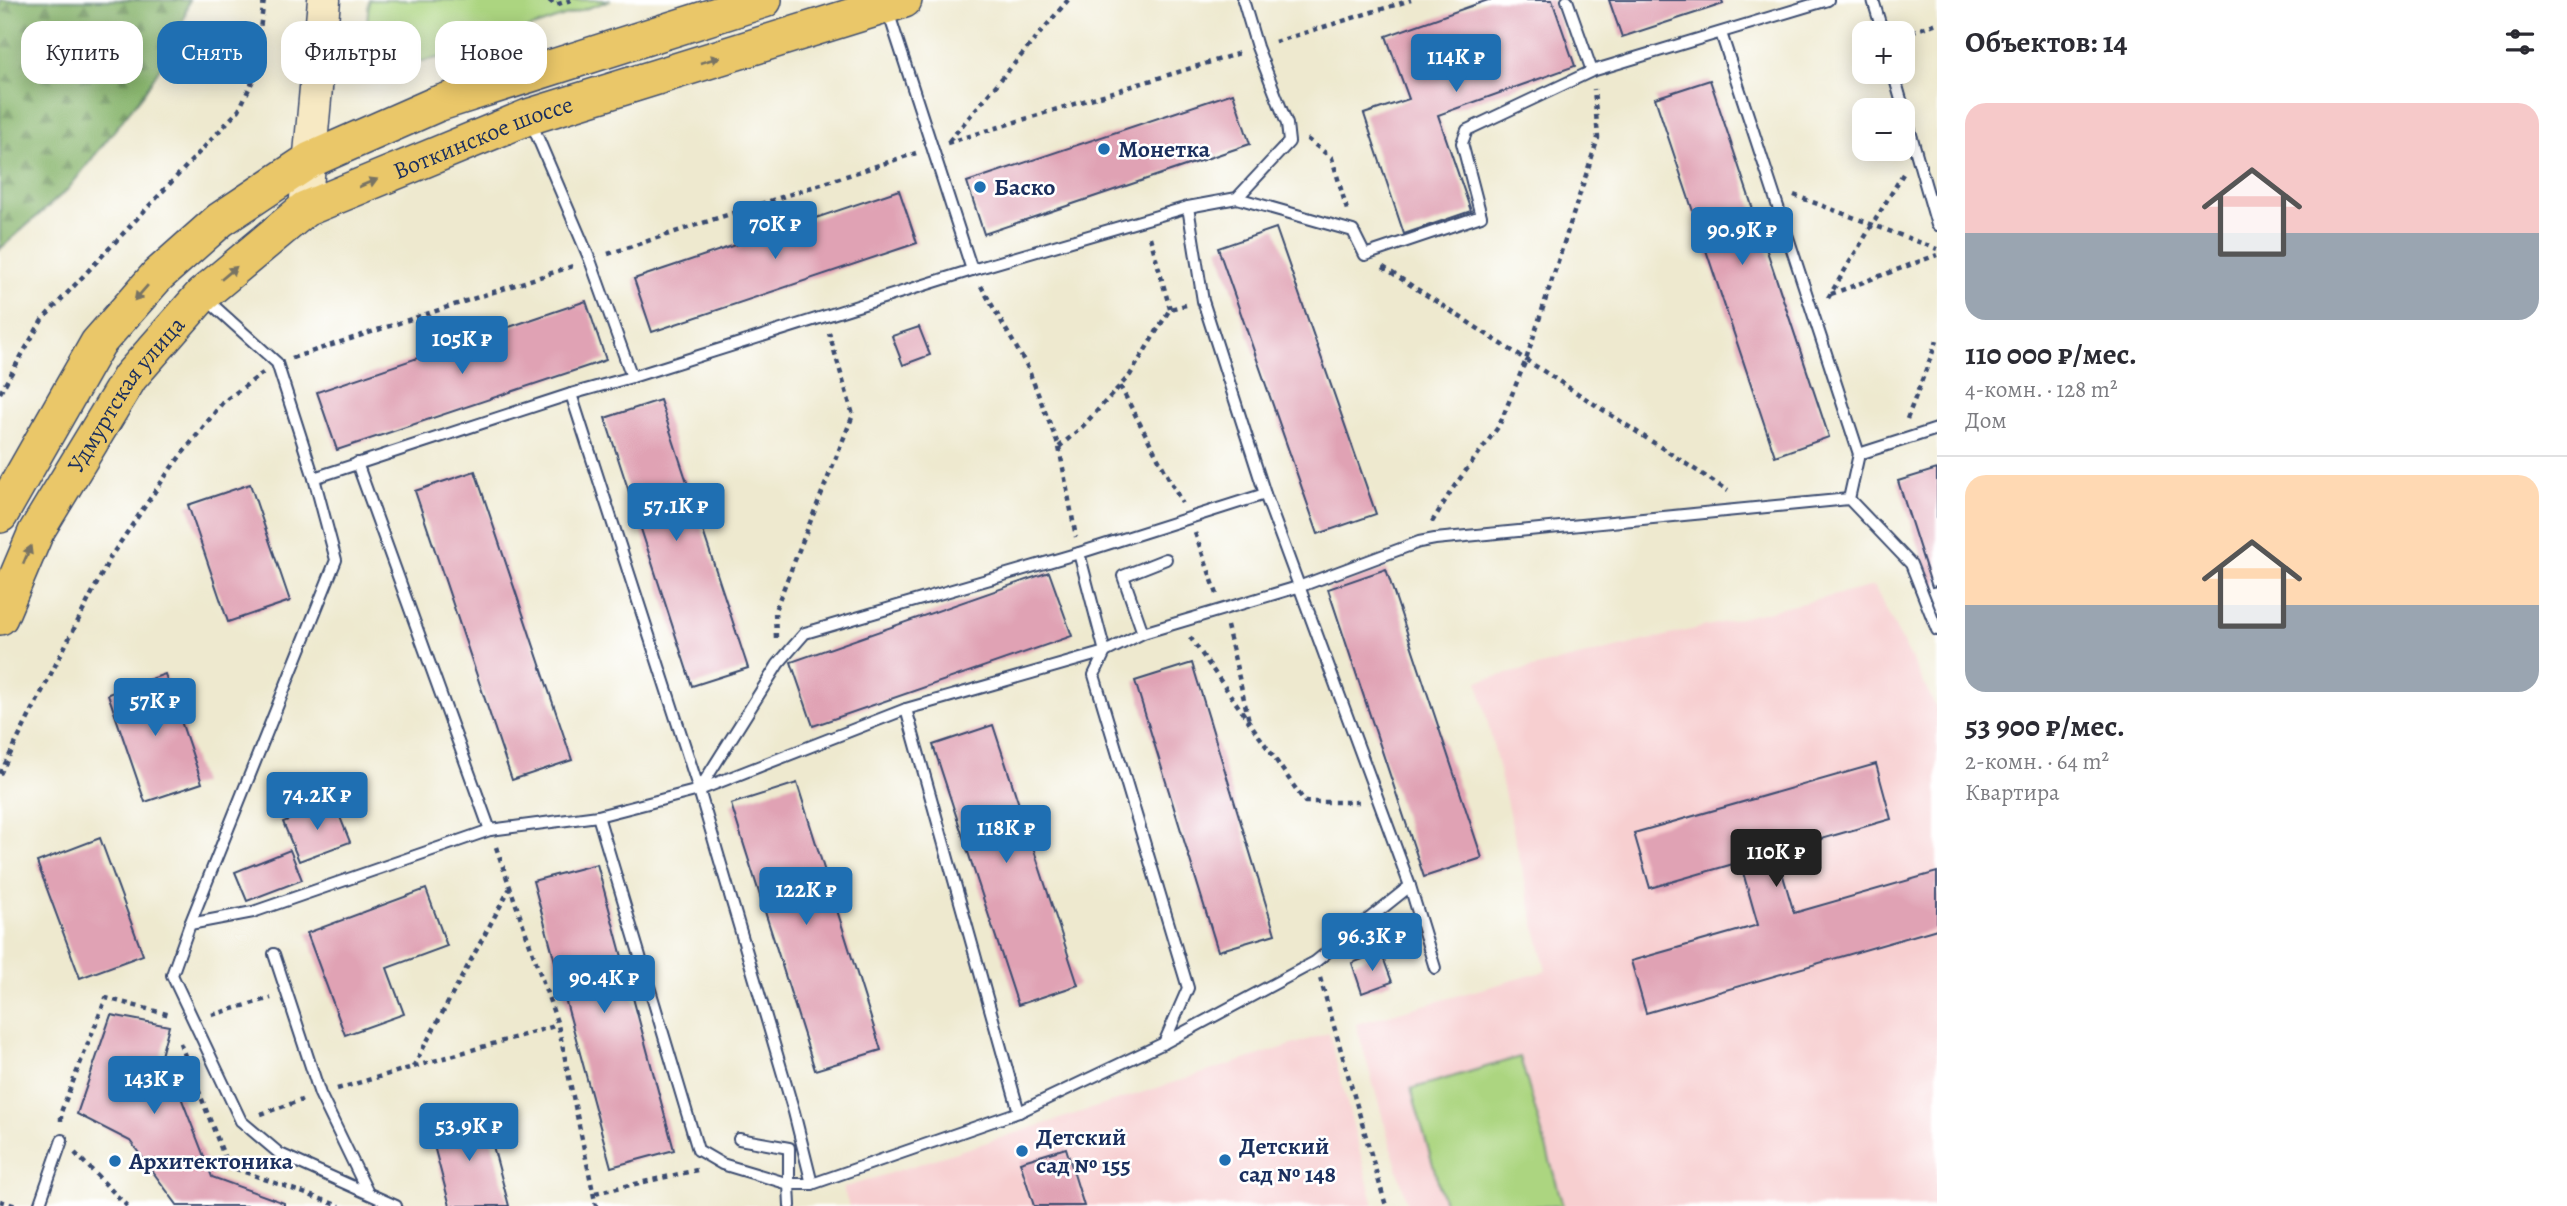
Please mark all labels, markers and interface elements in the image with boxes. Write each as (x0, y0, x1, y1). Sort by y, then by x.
chip: Купить (21, 21, 143, 84)
chip: Снять (157, 21, 267, 84)
chip: Фильтры (281, 21, 421, 84)
chip: Новое (435, 21, 547, 84)
map controls (1852, 21, 1915, 161)
button: + (1852, 21, 1915, 84)
text: Объектов: 14 (1965, 22, 2127, 62)
icon: filters (2501, 23, 2539, 61)
pin: 114K ₽ (1399, 34, 1513, 94)
text: 114K ₽ (1427, 41, 1485, 72)
one-way arrow (700, 54, 721, 65)
street label: Воткинское шоссе (388, 88, 577, 187)
button: − (1852, 98, 1915, 161)
place label: Монетка (1118, 133, 1211, 165)
marker: Монетка (1096, 141, 1112, 157)
icon: home (2189, 149, 2315, 275)
place label: Баско (994, 171, 1055, 203)
one-way arrow (358, 178, 379, 189)
marker: Баско (972, 179, 988, 195)
pin: 70K ₽ (726, 202, 824, 261)
text: 70K ₽ (749, 208, 801, 239)
pin: 90.9K ₽ (1677, 208, 1807, 267)
text: 90.9K ₽ (1707, 214, 1777, 245)
one-way arrow (221, 266, 238, 281)
one-way arrow (133, 284, 149, 302)
street label: Удмуртская улица (60, 309, 192, 479)
pin: 105K ₽ (405, 316, 519, 376)
text: 105K ₽ (432, 323, 492, 354)
text: 110 000 ₽/мес. (1965, 334, 2137, 374)
text: 4-комн. · 128 m² (1965, 374, 2118, 405)
text: Дом (1965, 405, 2007, 436)
pin: 57.1K ₽ (611, 484, 741, 543)
text: 57.1K ₽ (644, 490, 709, 521)
icon: home (2189, 521, 2315, 647)
one-way arrow (21, 544, 32, 565)
pin: 57K ₽ (106, 678, 204, 738)
text: 57K ₽ (130, 685, 180, 716)
text: 53 900 ₽/мес. (1965, 706, 2125, 746)
text: 2-комн. · 64 m² (1965, 746, 2109, 777)
pin: 74.2K ₽ (252, 772, 382, 832)
text: Квартира (1965, 777, 2060, 808)
text: 74.2K ₽ (283, 779, 351, 810)
pin: 118K ₽ (949, 806, 1063, 865)
text: 118K ₽ (977, 812, 1035, 843)
pin: 110K ₽ (1719, 830, 1833, 889)
text: 110K ₽ (1747, 836, 1805, 867)
pin: 122K ₽ (749, 867, 863, 927)
text: 122K ₽ (775, 874, 837, 905)
pin: 96.3K ₽ (1307, 914, 1437, 973)
text: 96.3K ₽ (1338, 920, 1406, 951)
pin: 90.4K ₽ (539, 956, 669, 1015)
text: 90.4K ₽ (569, 962, 639, 993)
pin: 143K ₽ (97, 1056, 211, 1116)
text: 143K ₽ (124, 1063, 184, 1094)
pin: 53.9K ₽ (404, 1104, 534, 1163)
text: 53.9K ₽ (435, 1110, 503, 1141)
place label: Детский сад № 155 (1036, 1121, 1131, 1181)
place label: Детский сад № 148 (1239, 1130, 1336, 1190)
marker: Детский сад № 155 (1014, 1143, 1030, 1159)
place label: Архитектоника (128, 1145, 294, 1177)
marker: Детский сад № 148 (1217, 1152, 1233, 1168)
marker: Архитектоника (107, 1153, 123, 1169)

